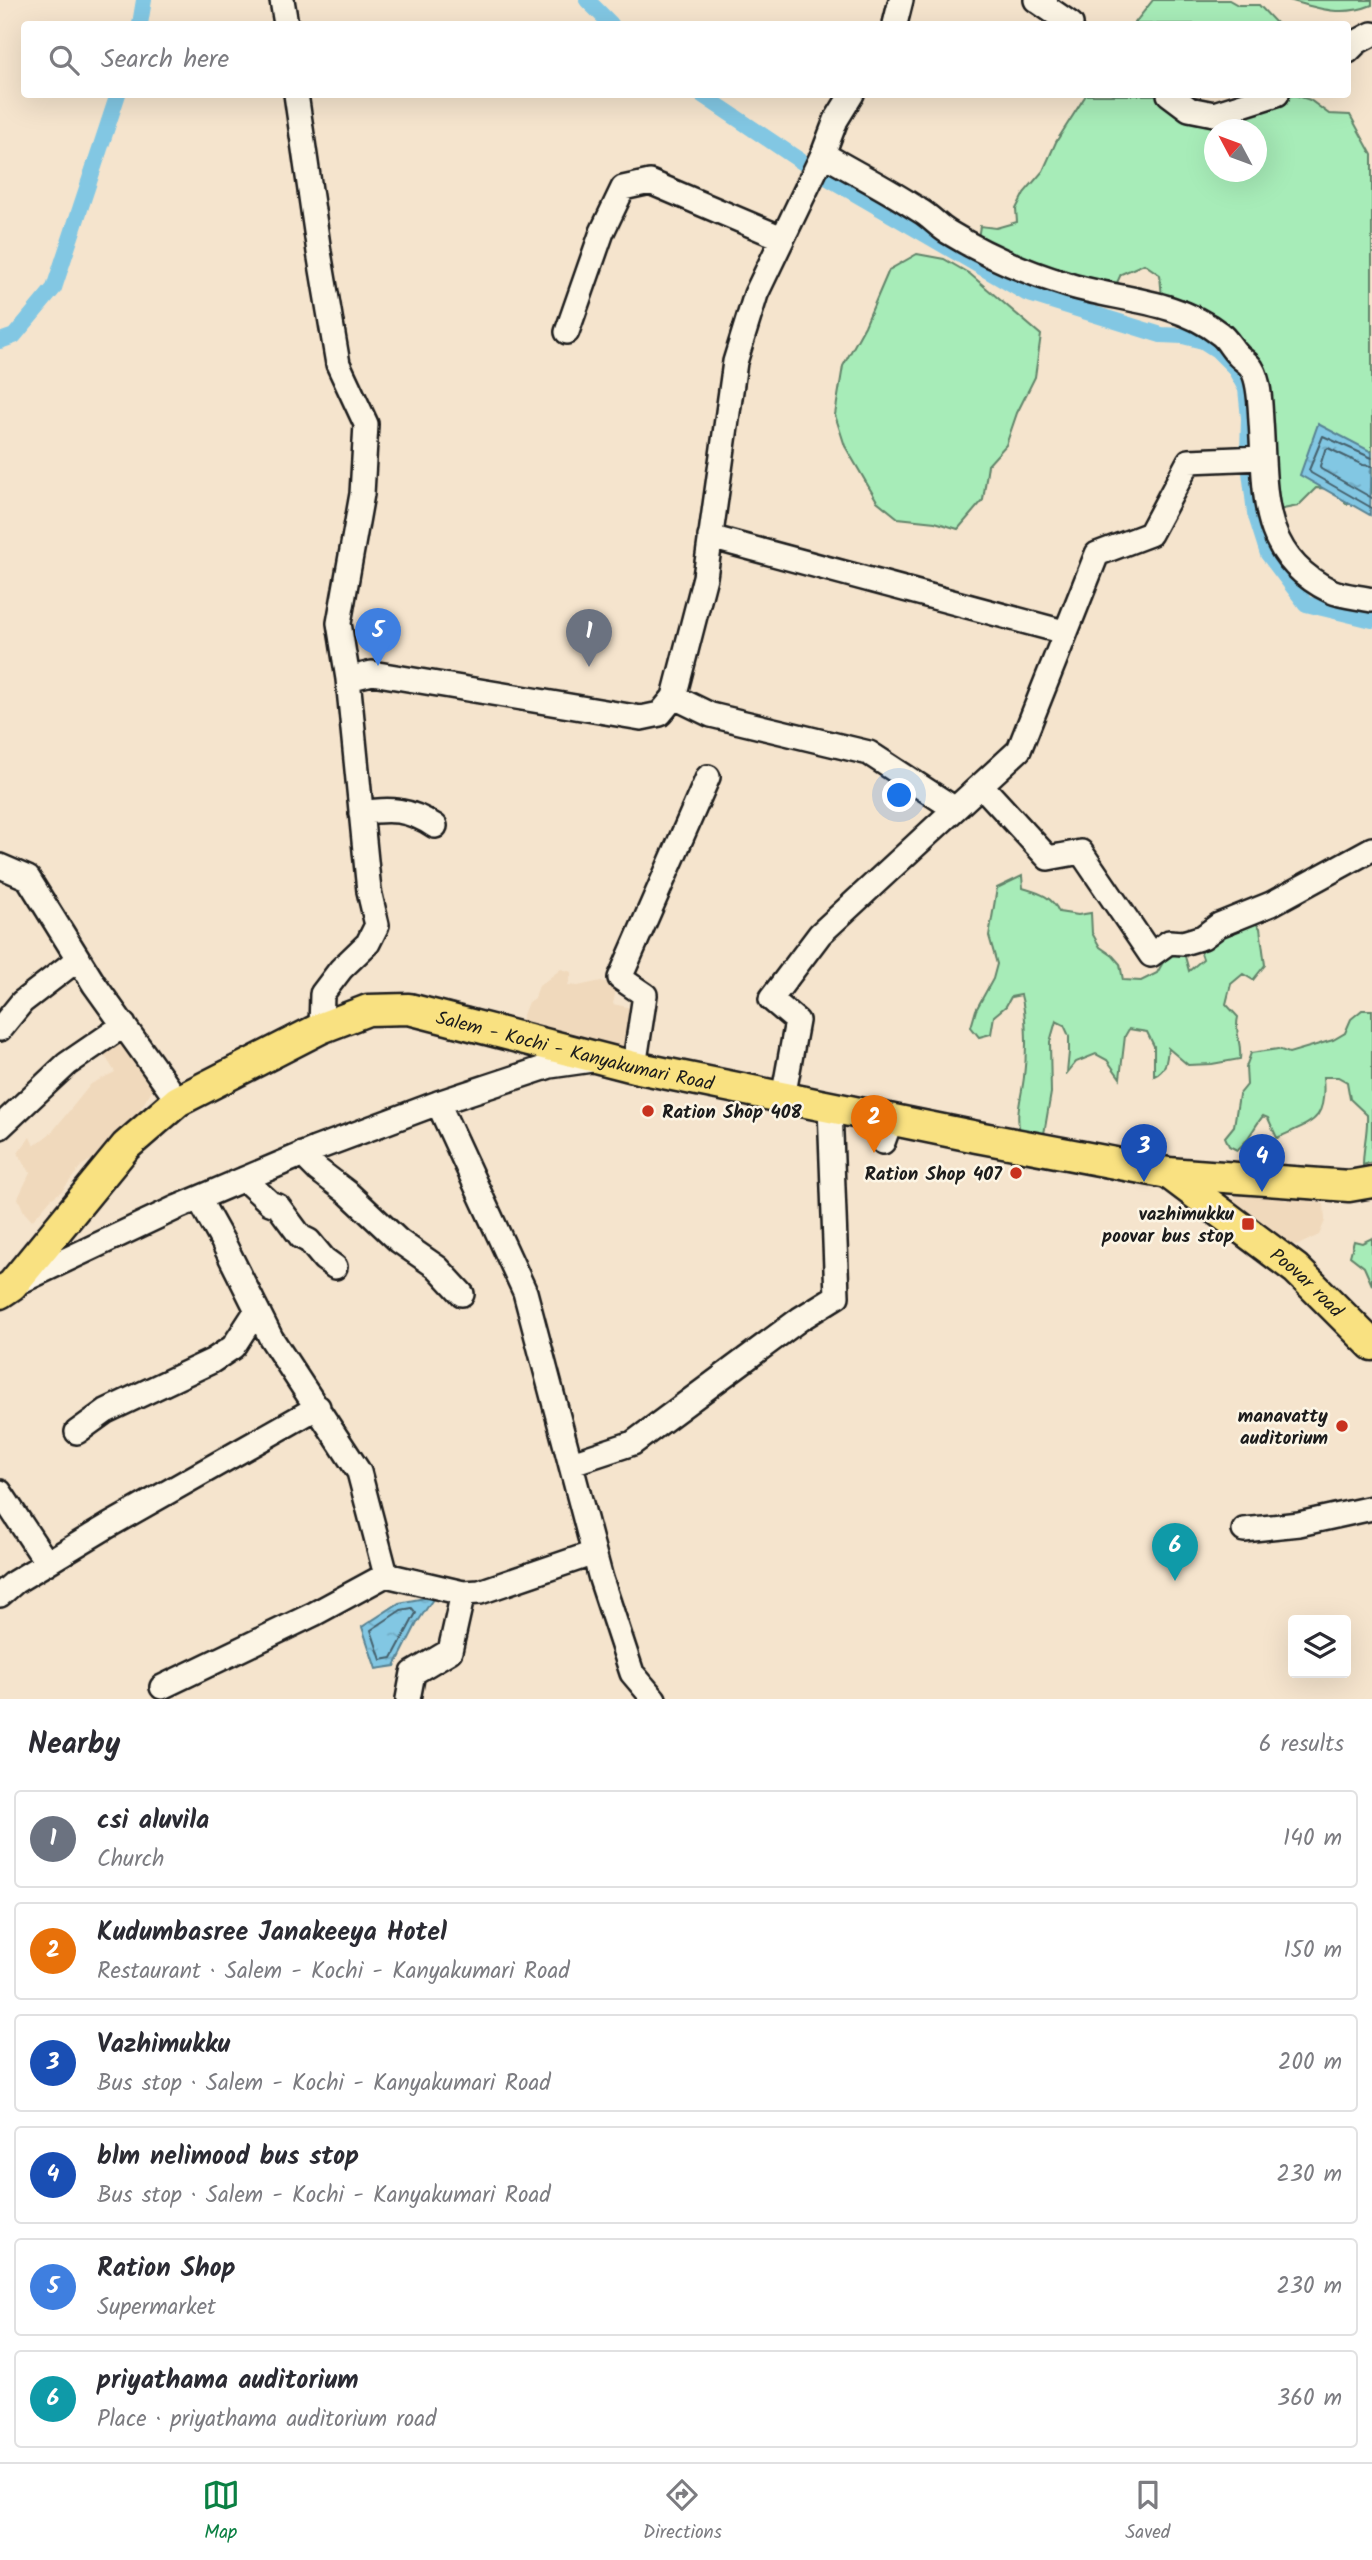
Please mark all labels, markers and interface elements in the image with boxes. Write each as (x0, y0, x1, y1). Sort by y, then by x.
search box (21, 21, 1351, 98)
text: Search here (101, 39, 229, 81)
icon: search (45, 41, 83, 79)
north arrow (1204, 119, 1267, 182)
pin: 5 (355, 608, 401, 666)
pin: 1 (566, 609, 612, 667)
your location (882, 778, 916, 812)
street label: Salem - Kochi - Kanyakumari Road (432, 1004, 717, 1100)
pin: 2 (851, 1095, 897, 1153)
place label: Ration Shop 408 (662, 1098, 803, 1128)
marker: Ration Shop 408 (640, 1103, 656, 1119)
pin: 3 (1121, 1124, 1167, 1182)
pin: 4 (1239, 1134, 1285, 1192)
place label: Ration Shop 407 (864, 1160, 1003, 1190)
marker: Ration Shop 407 (1008, 1165, 1024, 1181)
place label: vazhimukku poovar bus stop (1101, 1200, 1235, 1252)
marker: vazhimukku poovar bus stop (1240, 1216, 1256, 1232)
street label: Poovar road (1263, 1241, 1350, 1326)
place label: manavatty auditorium (1238, 1402, 1328, 1454)
marker: manavatty auditorium (1334, 1418, 1350, 1434)
pin: 6 (1152, 1523, 1198, 1581)
map controls (1288, 1615, 1351, 1678)
button: layers (1288, 1615, 1351, 1678)
text: Nearby (28, 1721, 120, 1769)
text: 6 results (1259, 1727, 1344, 1763)
text: csi aluvila (97, 1800, 209, 1842)
text: 1 (50, 1821, 56, 1857)
text: 140 m (1283, 1821, 1342, 1857)
text: Church (97, 1842, 164, 1878)
text: Kudumbasree Janakeeya Hotel (97, 1912, 447, 1954)
text: 2 (46, 1933, 60, 1969)
text: 150 m (1283, 1933, 1342, 1969)
text: Restaurant · Salem - Kochi - Kanyakumari Road (97, 1954, 570, 1990)
text: Vazhimukku (97, 2024, 230, 2066)
text: 3 (47, 2045, 59, 2081)
text: 200 m (1278, 2045, 1342, 2081)
text: Bus stop · Salem - Kochi - Kanyakumari Road (97, 2066, 551, 2102)
text: blm nelimood bus stop (97, 2136, 359, 2178)
text: 4 (47, 2157, 59, 2193)
text: 230 m (1276, 2157, 1342, 2193)
text: Bus stop · Salem - Kochi - Kanyakumari Road (97, 2178, 551, 2214)
text: Ration Shop (97, 2248, 235, 2290)
text: 5 (47, 2269, 59, 2305)
text: 230 m (1276, 2269, 1342, 2305)
text: Supermarket (97, 2290, 216, 2326)
text: priyathama auditorium (97, 2360, 358, 2402)
text: 6 (47, 2381, 59, 2417)
text: 360 m (1277, 2381, 1342, 2417)
text: Place · priyathama auditorium road (97, 2402, 436, 2438)
tab: Map (202, 2476, 240, 2548)
tab: Directions (643, 2476, 722, 2548)
tab: Saved (1125, 2476, 1170, 2548)

